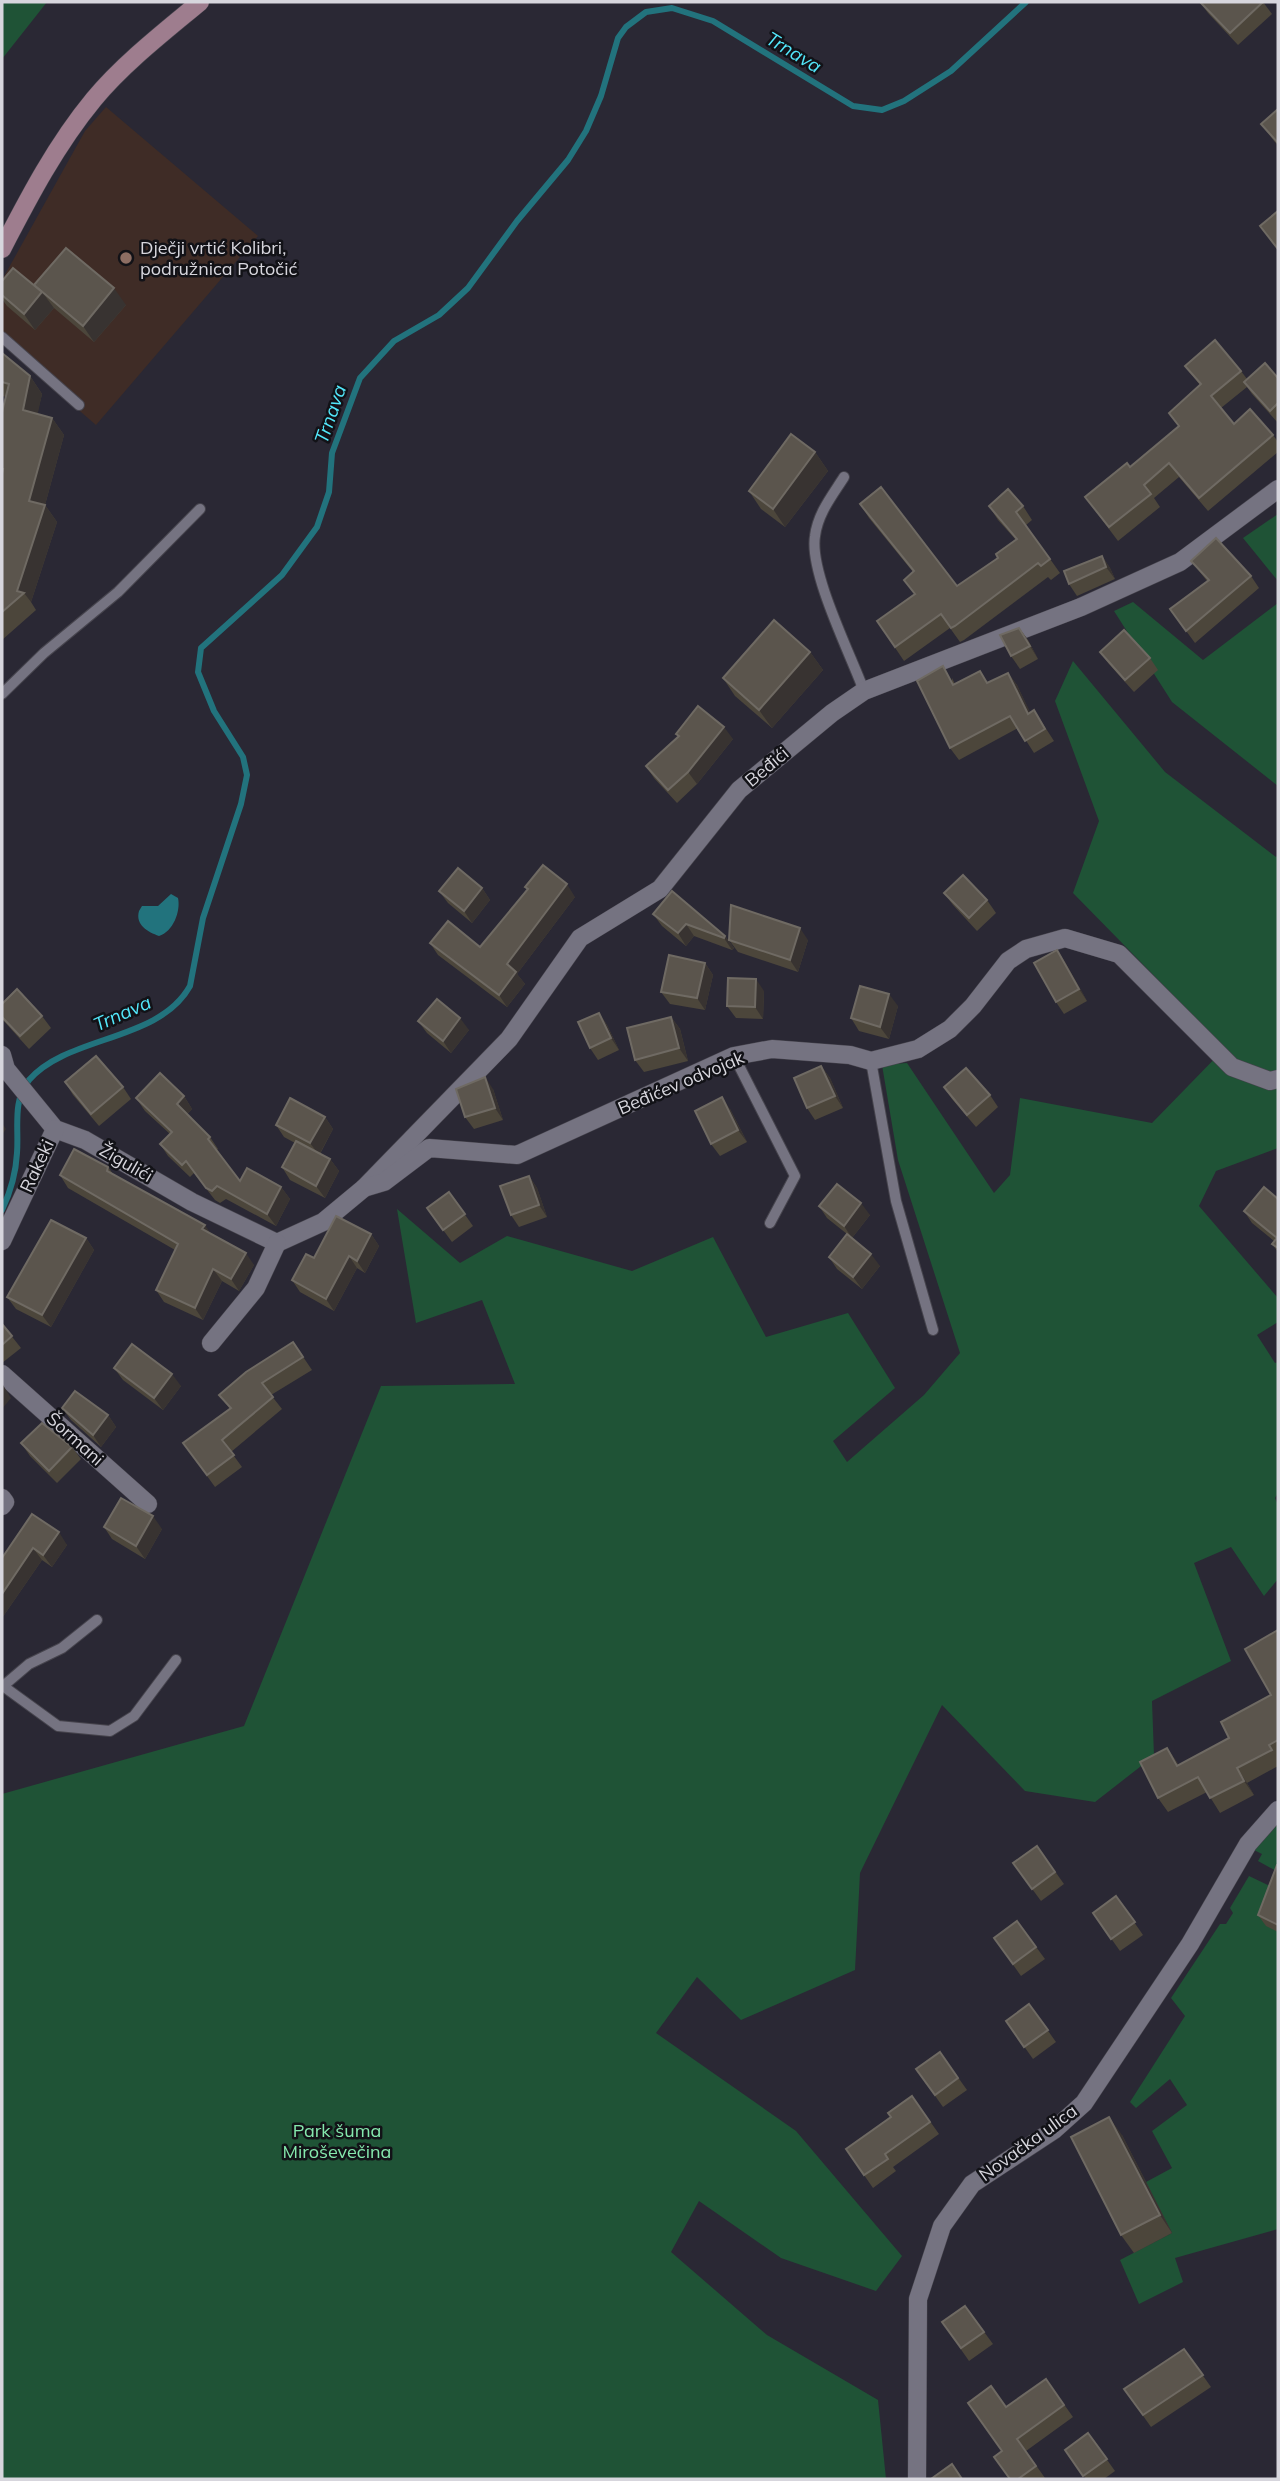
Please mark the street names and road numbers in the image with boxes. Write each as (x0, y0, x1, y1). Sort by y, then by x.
street label: Beđići (740, 742, 793, 792)
street label: Beđićev odvojak (614, 1045, 748, 1119)
street label: Rakeki (14, 1136, 59, 1196)
street label: Žigulići (95, 1138, 157, 1187)
street label: Šormani (42, 1407, 109, 1470)
street label: Novačka ulica (974, 2099, 1081, 2186)

